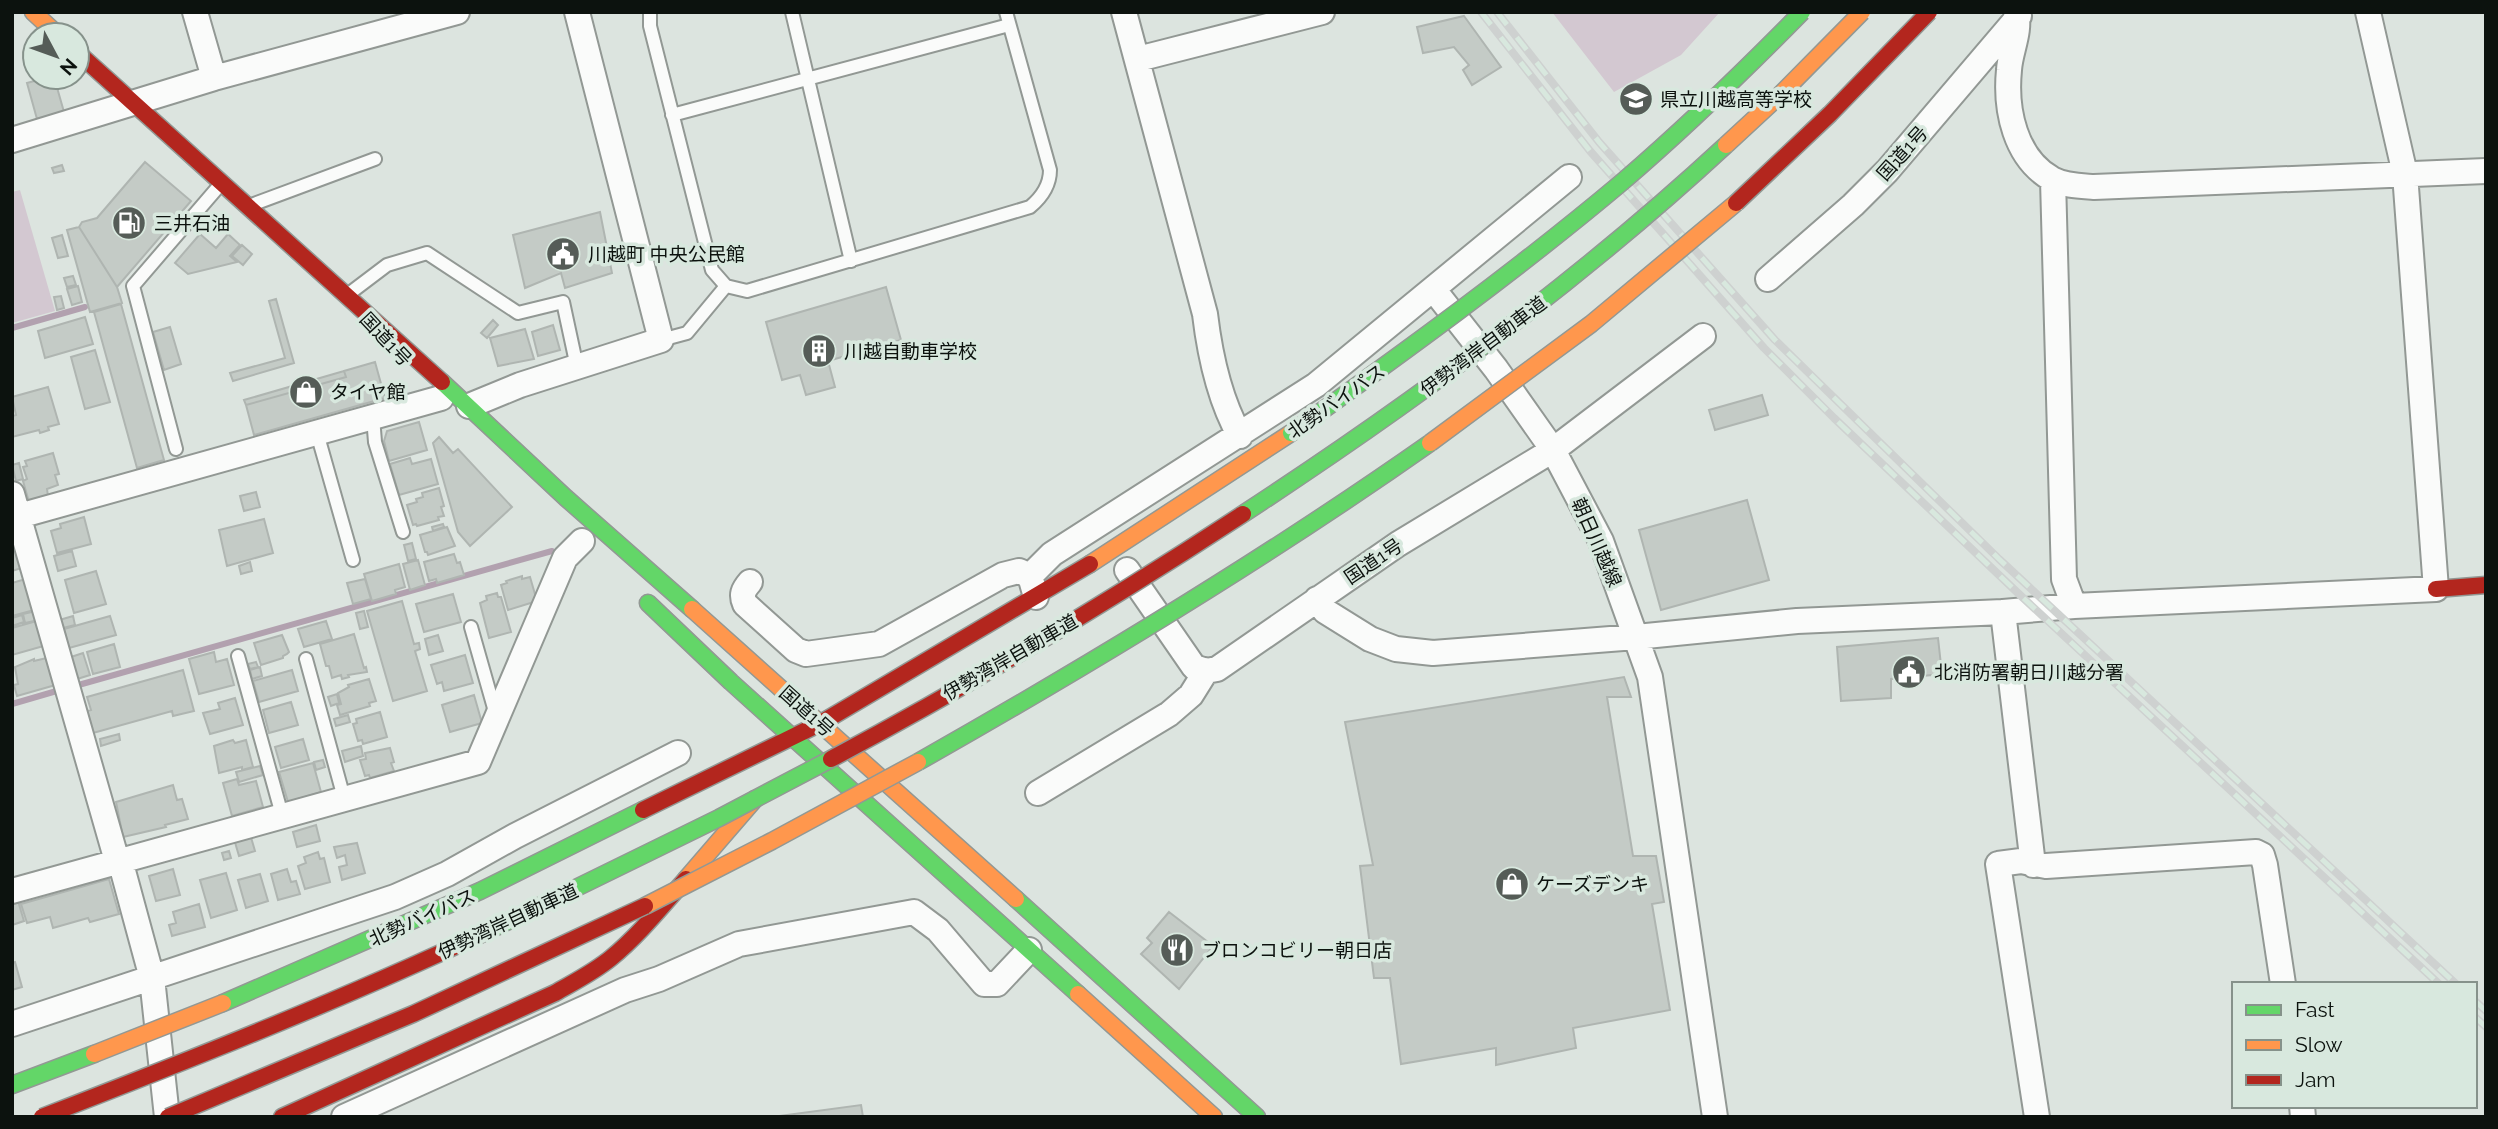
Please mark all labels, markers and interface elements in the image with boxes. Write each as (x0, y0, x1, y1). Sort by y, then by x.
north arrow (21, 21, 91, 91)
text: N (56, 54, 82, 80)
school or university icon: 県立川越高等学校 (1617, 80, 1655, 118)
place label: 県立川越高等学校 (1660, 88, 1812, 110)
street label: 国道1号 (1872, 121, 1932, 185)
fuel station icon: 三井石油 (110, 204, 148, 242)
place label: 三井石油 (154, 212, 230, 234)
public building icon: 川越町 中央公民館 (544, 235, 582, 273)
place label: 川越町 中央公民館 (588, 243, 745, 265)
street label: 伊勢湾岸自動車道 (1416, 291, 1550, 401)
street label: 国道1号 (356, 308, 416, 370)
building icon: 川越自動車学校 (800, 332, 838, 370)
place label: 川越自動車学校 (844, 340, 977, 362)
street label: 北勢バイパス (1283, 359, 1389, 443)
shop icon: タイヤ館 (287, 373, 325, 411)
place label: タイヤ館 (330, 381, 405, 403)
street label: 朝日川越線 (1568, 494, 1626, 590)
street label: 国道1号 (1340, 534, 1406, 588)
street label: 伊勢湾岸自動車道 (939, 609, 1081, 705)
public building icon: 北消防署朝日川越分署 (1890, 653, 1928, 691)
place label: 北消防署朝日川越分署 (1934, 661, 2124, 683)
street label: 国道1号 (775, 681, 839, 741)
shop icon: ケーズデンキ (1493, 865, 1531, 903)
place label: ケーズデンキ (1536, 873, 1649, 895)
street label: 伊勢湾岸自動車道 (434, 879, 582, 963)
street label: 北勢バイパス (366, 884, 478, 950)
restaurant icon: ブロンコビリー朝日店 (1158, 931, 1196, 969)
place label: ブロンコビリー朝日店 (1202, 939, 1392, 961)
legend (2232, 982, 2477, 1108)
text: Fast (2295, 997, 2335, 1022)
text: Slow (2295, 1032, 2343, 1057)
text: Jam (2295, 1067, 2336, 1092)

